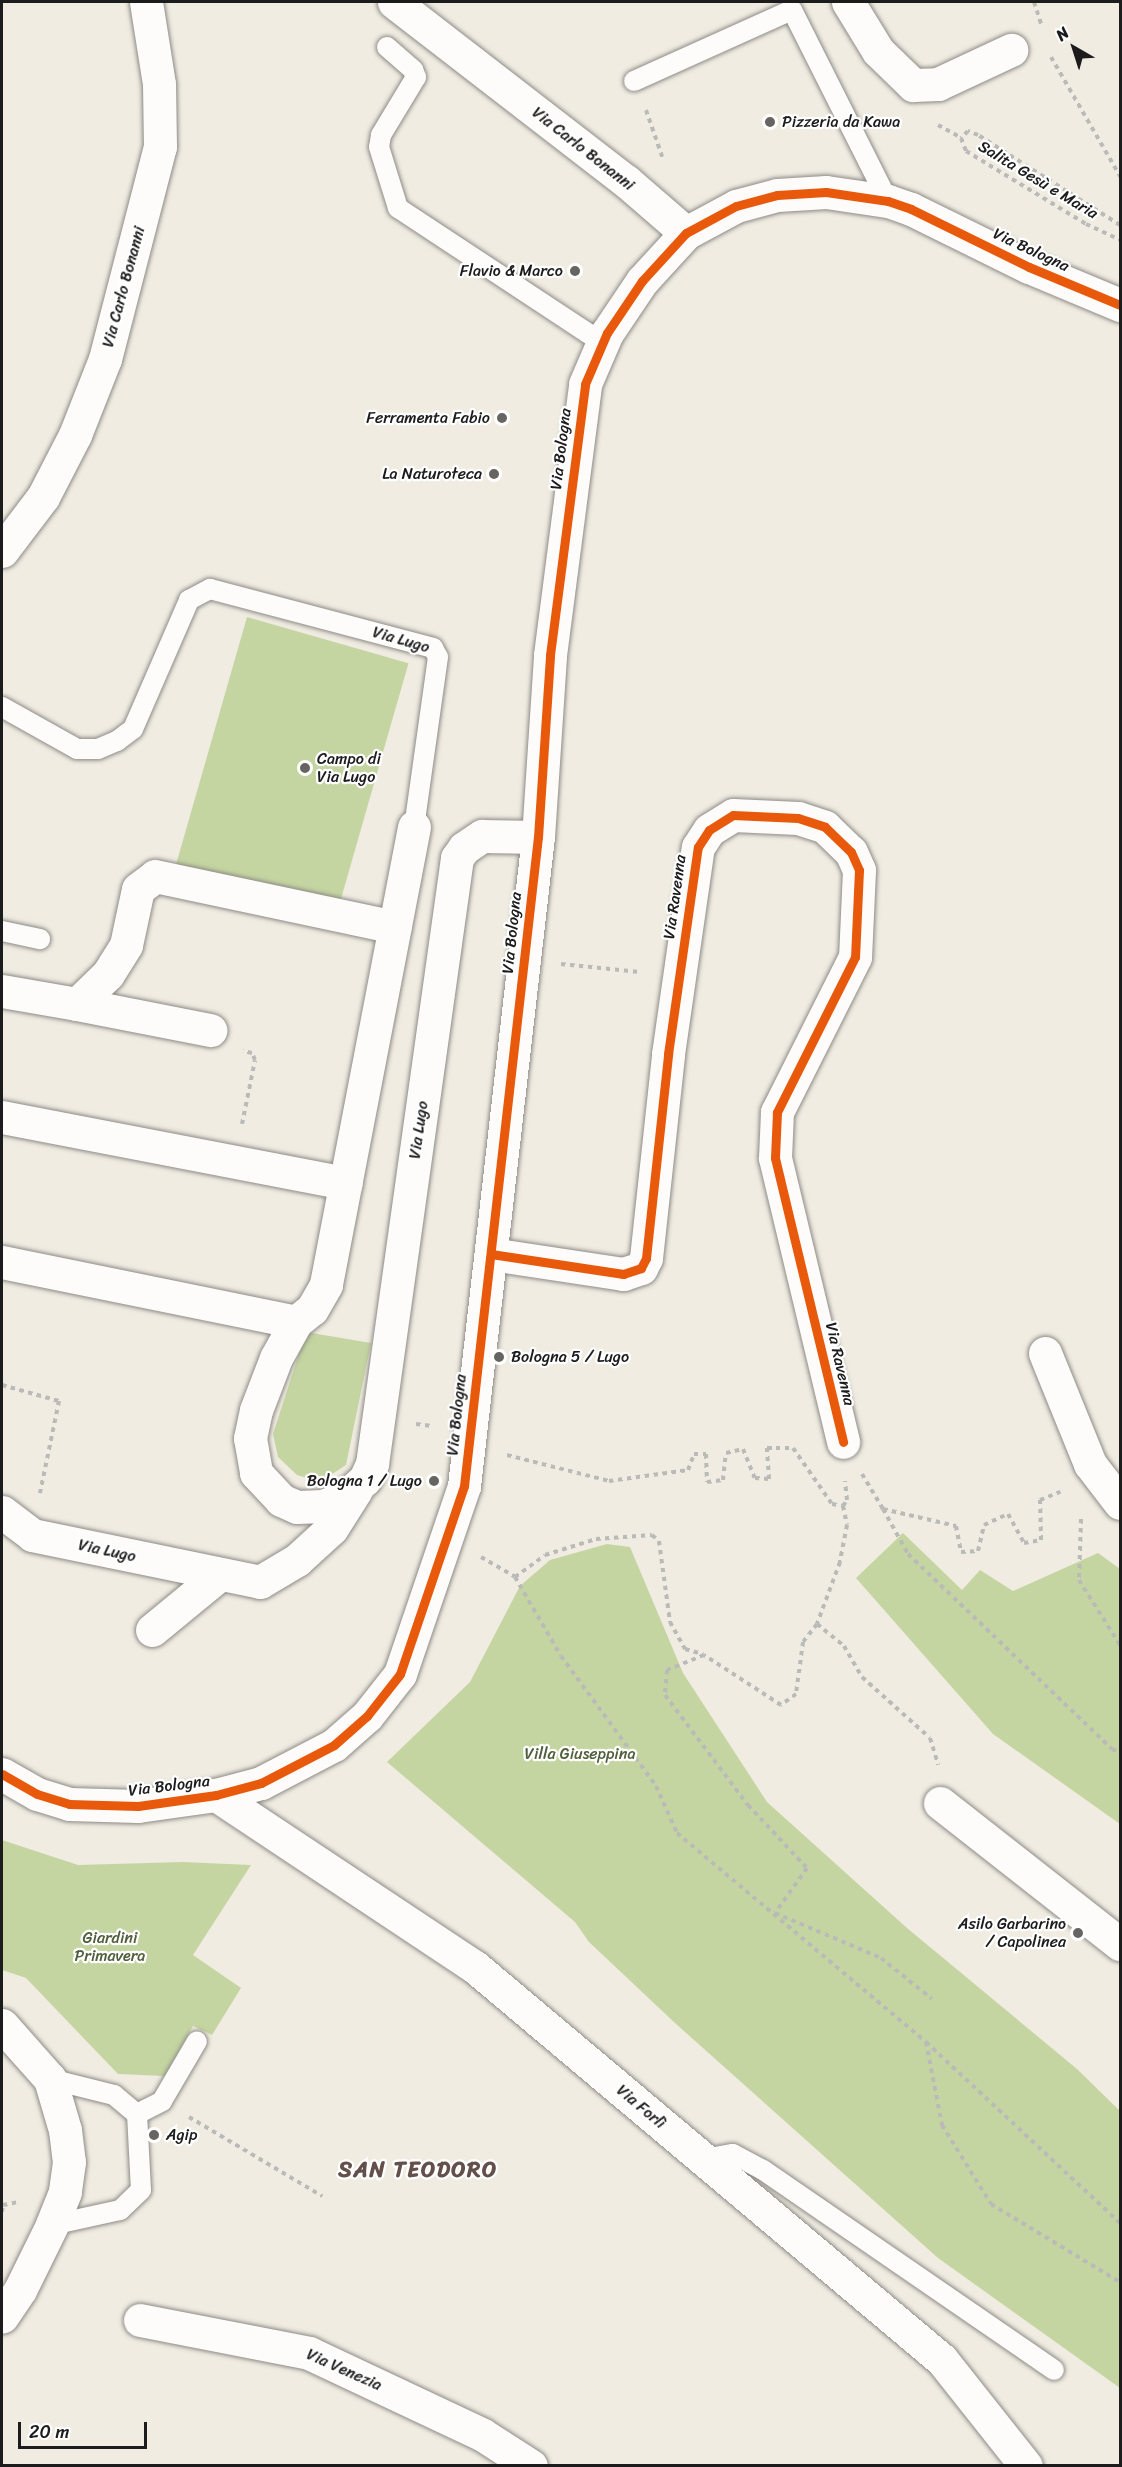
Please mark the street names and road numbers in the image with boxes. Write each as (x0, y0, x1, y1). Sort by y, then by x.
street label: Via Carlo Bonanni (528, 103, 638, 195)
street label: Salita Gesù e Maria (974, 136, 1102, 224)
street label: Via Bologna (990, 224, 1072, 276)
street label: Via Carlo Bonanni (99, 225, 149, 349)
street label: Via Bologna (546, 407, 576, 491)
street label: Via Lugo (370, 623, 432, 657)
street label: Via Ravenna (660, 854, 690, 940)
street label: Via Bologna (498, 891, 526, 975)
street label: Via Lugo (405, 1100, 433, 1160)
street label: Via Ravenna (821, 1320, 859, 1408)
street label: Via Bologna (443, 1373, 471, 1457)
street label: Via Lugo (76, 1536, 138, 1566)
street label: Via Bologna (127, 1771, 211, 1801)
street label: Via Forlì (612, 2081, 670, 2133)
street label: Via Venezia (304, 2345, 384, 2395)

